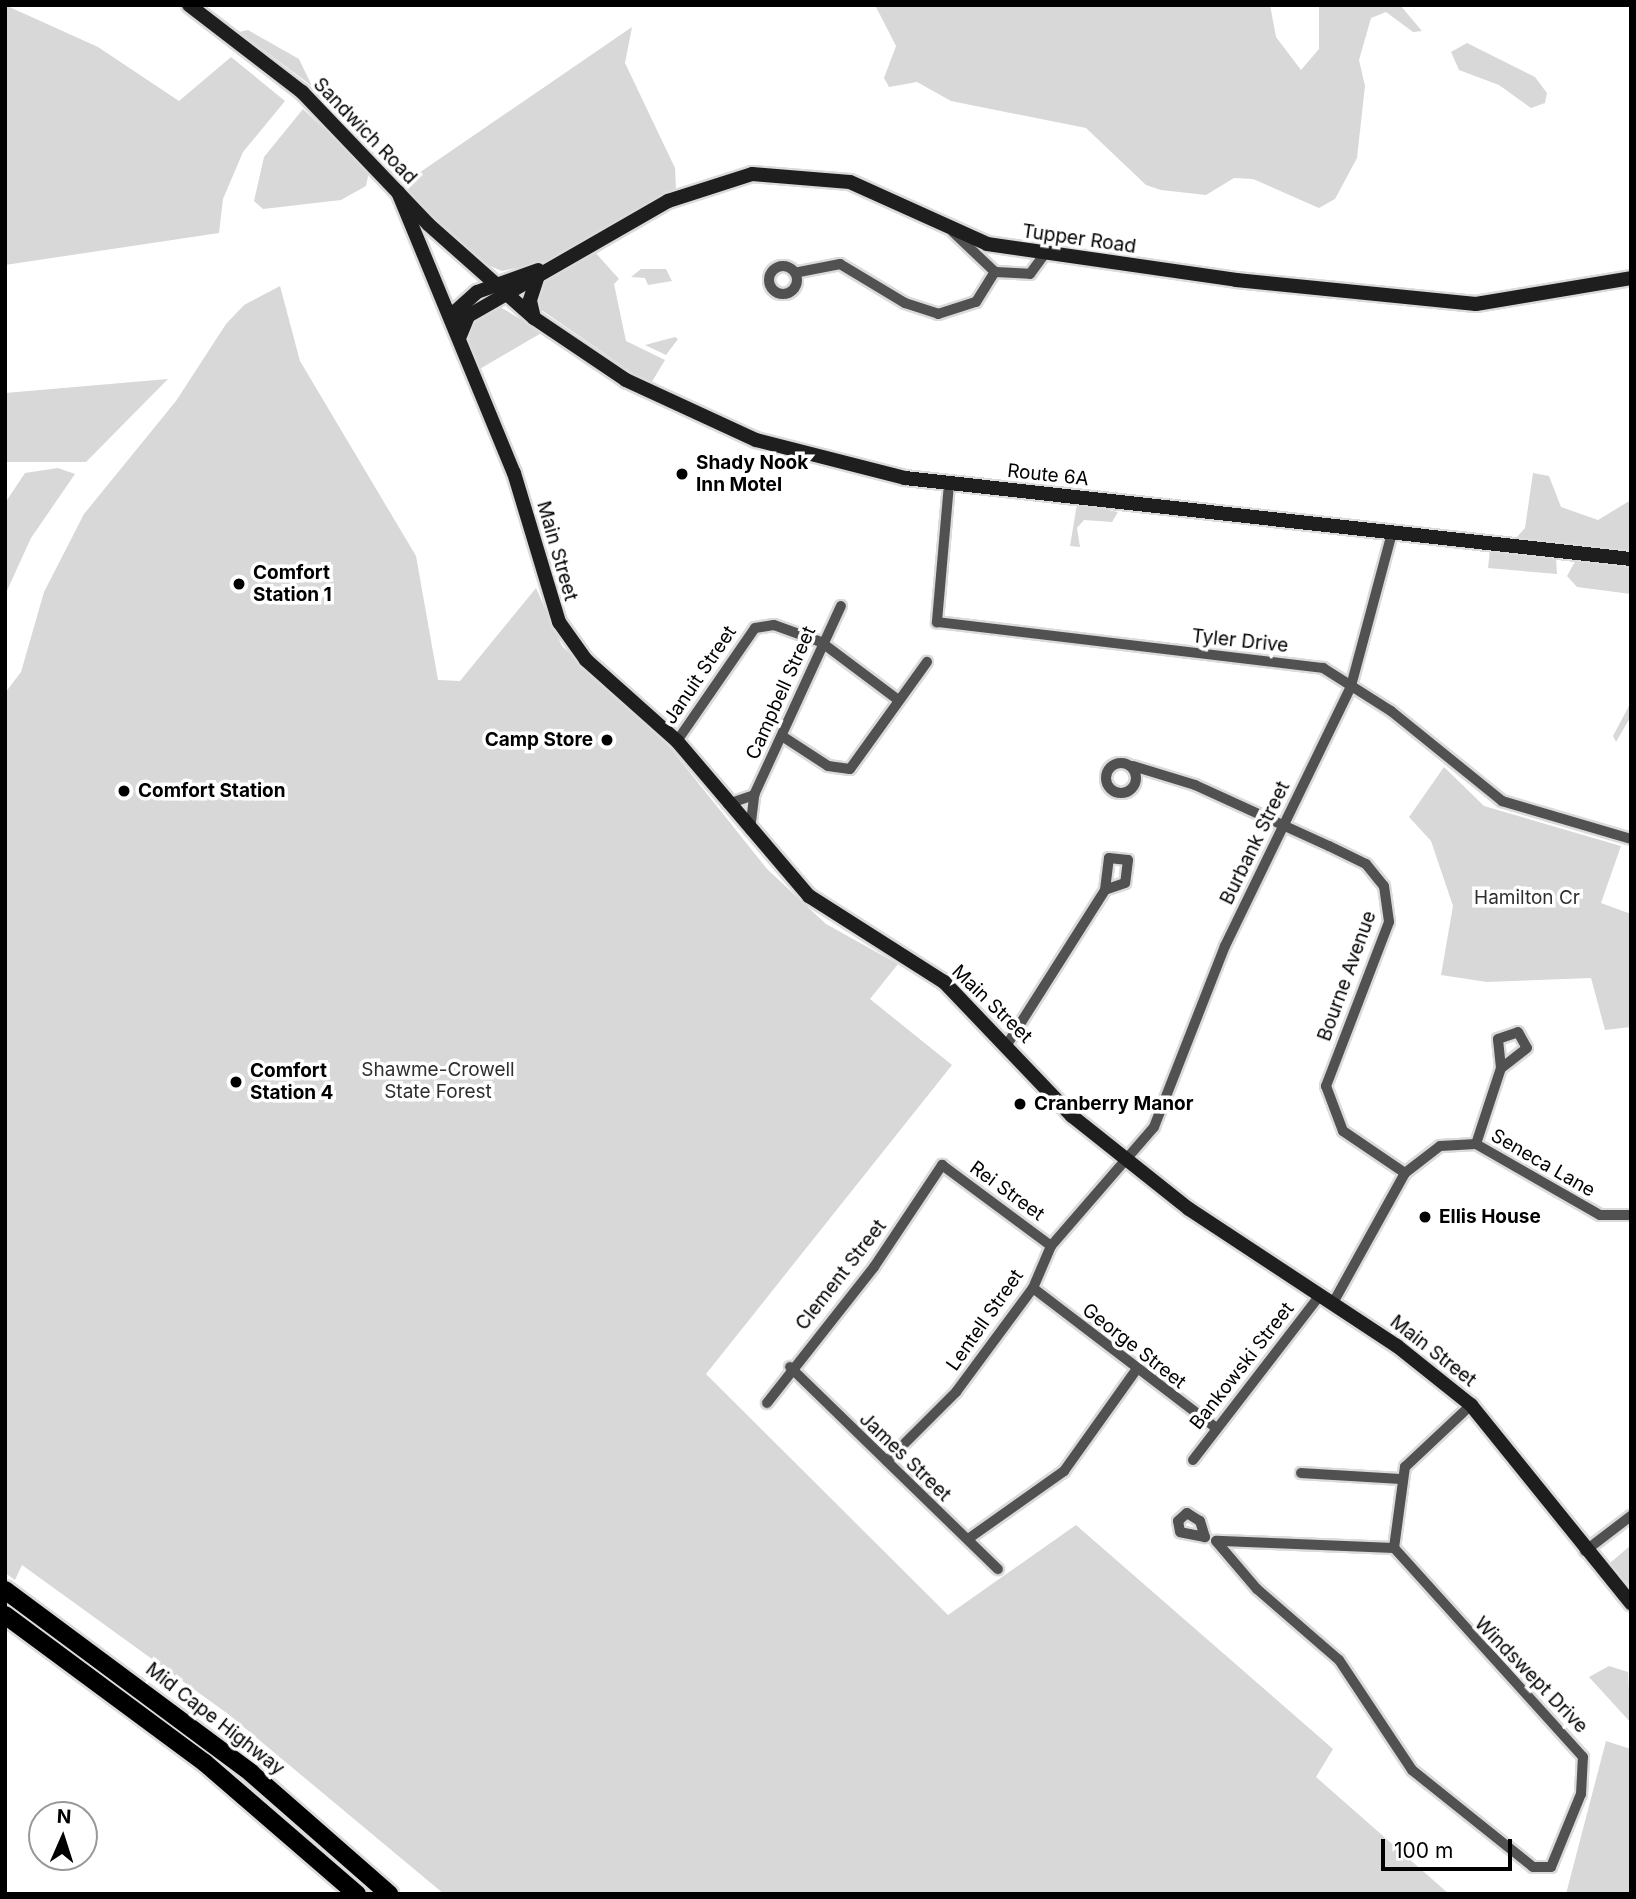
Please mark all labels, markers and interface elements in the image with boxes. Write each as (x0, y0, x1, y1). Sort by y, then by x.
street label: Sandwich Road (308, 73, 422, 189)
street label: Tupper Road (1021, 220, 1137, 258)
place label: Shady Nook Inn Motel (696, 452, 808, 496)
street label: Route 6A (1006, 459, 1090, 491)
marker: Shady Nook Inn Motel (674, 466, 690, 482)
street label: Main Street (532, 499, 582, 603)
place label: Comfort Station 1 (253, 562, 332, 606)
marker: Comfort Station 1 (231, 576, 247, 592)
street label: Januit Street (659, 621, 741, 729)
street label: Campbell Street (741, 623, 821, 763)
street label: Tyler Drive (1190, 625, 1290, 657)
place label: Camp Store (485, 729, 593, 751)
marker: Camp Store (599, 732, 615, 748)
street label: Burbank Street (1215, 778, 1295, 908)
place label: Comfort Station (138, 780, 286, 802)
marker: Comfort Station (116, 783, 132, 799)
park label: Hamilton Cr (1474, 887, 1580, 909)
street label: Bourne Avenue (1313, 908, 1381, 1044)
street label: Main Street (947, 960, 1037, 1048)
park label: Shawme-Crowell State Forest (361, 1059, 515, 1103)
place label: Comfort Station 4 (250, 1060, 333, 1104)
marker: Comfort Station 4 (228, 1074, 244, 1090)
place label: Cranberry Manor (1034, 1093, 1193, 1115)
marker: Cranberry Manor (1012, 1096, 1028, 1112)
street label: Seneca Lane (1487, 1124, 1599, 1202)
street label: Rei Street (965, 1156, 1049, 1226)
place label: Ellis House (1439, 1206, 1541, 1228)
marker: Ellis House (1417, 1209, 1433, 1225)
street label: Clement Street (791, 1215, 891, 1335)
street label: Lentell Street (942, 1265, 1028, 1375)
street label: George Street (1078, 1298, 1190, 1394)
street label: Bankowski Street (1185, 1298, 1299, 1434)
street label: Main Street (1386, 1310, 1480, 1392)
street label: James Street (855, 1408, 955, 1506)
street label: Windswept Drive (1470, 1612, 1592, 1738)
street label: Mid Cape Highway (141, 1658, 289, 1780)
north arrow (28, 1801, 98, 1871)
text: N (56, 1805, 72, 1828)
scale bar (1384, 1826, 1515, 1870)
text: 100 m (1394, 1838, 1453, 1863)

